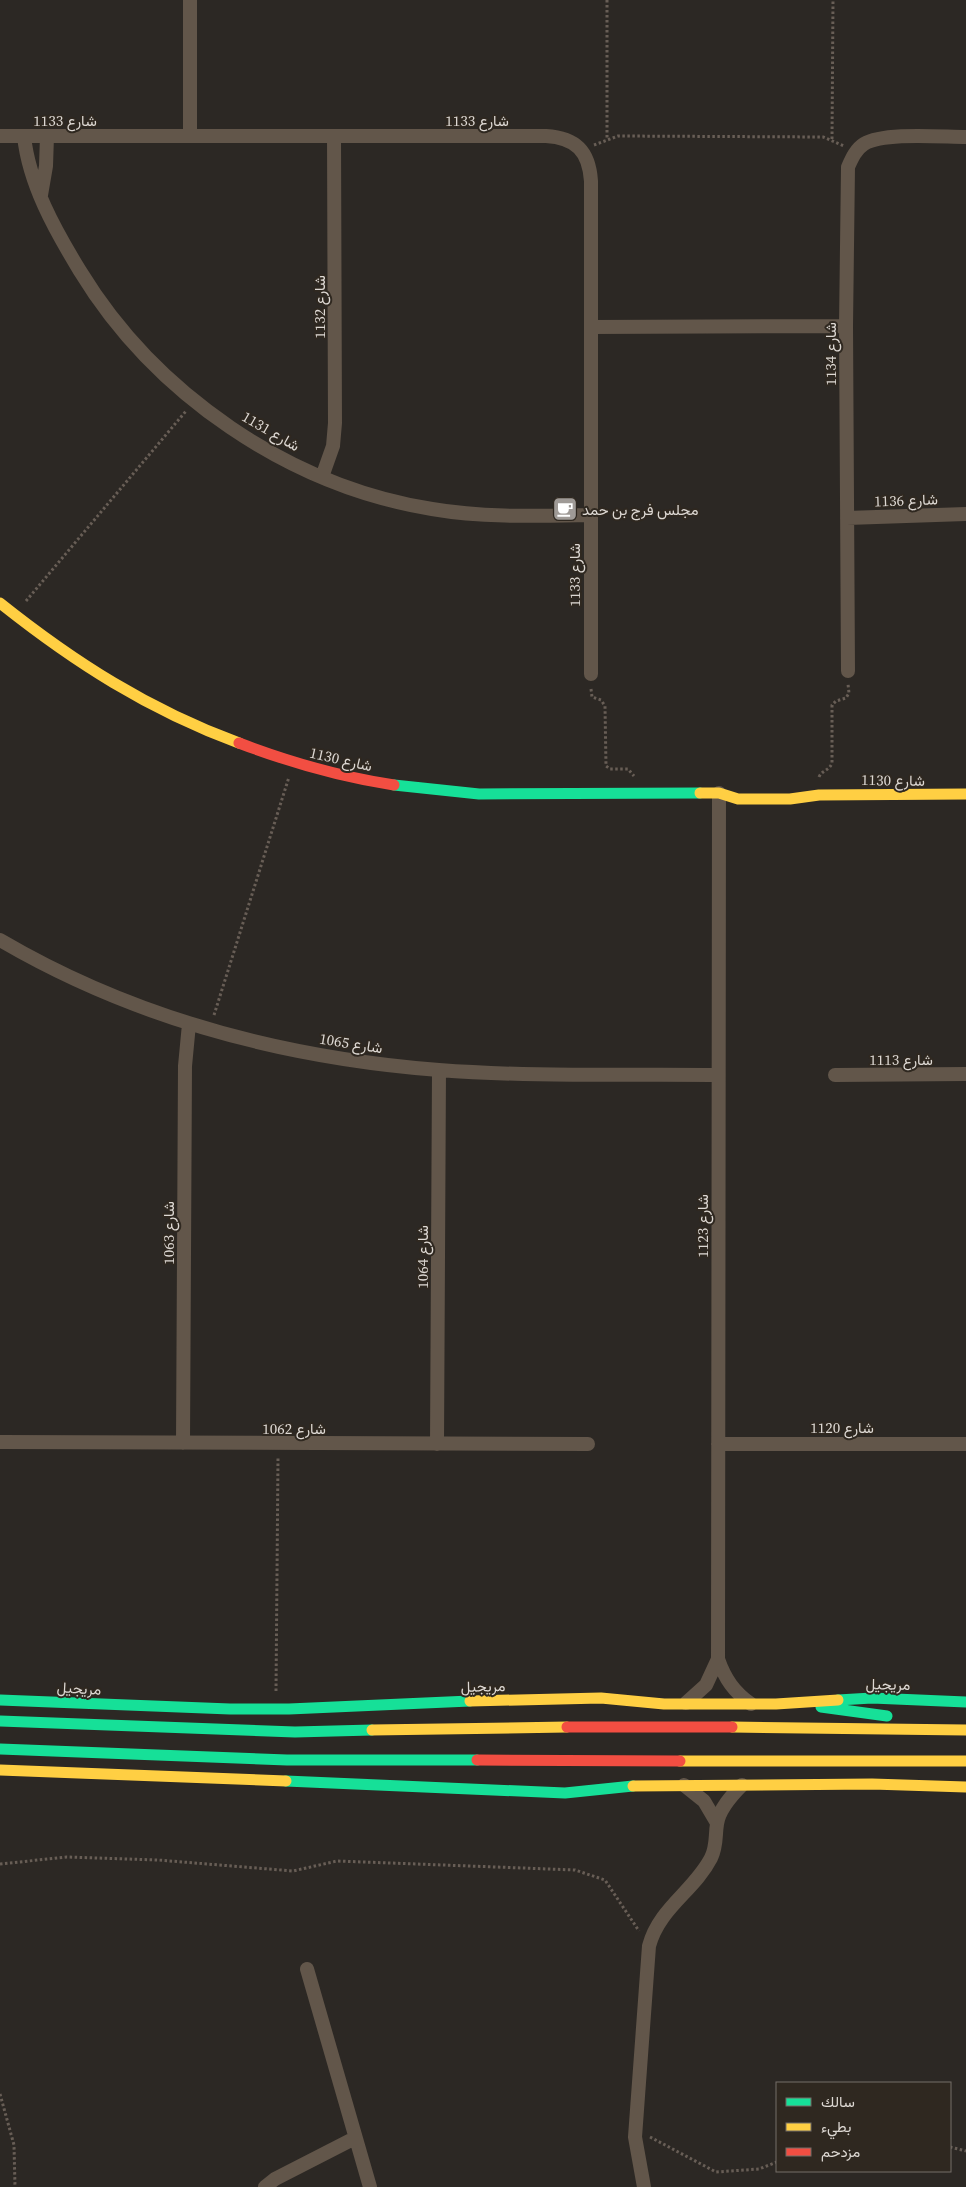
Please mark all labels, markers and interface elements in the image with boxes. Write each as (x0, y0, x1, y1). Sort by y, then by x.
street label: شارع 1133 (33, 110, 97, 132)
street label: شارع 1133 (445, 110, 509, 132)
street label: شارع 1132 (309, 275, 331, 339)
street label: شارع 1134 (820, 322, 842, 386)
street label: شارع 1131 (238, 406, 304, 457)
street label: شارع 1136 (874, 488, 938, 513)
cafe icon: مجلس فرج بن حمد (552, 496, 578, 522)
place label: مجلس فرج بن حمد (582, 499, 699, 521)
street label: شارع 1133 (564, 543, 586, 607)
street label: شارع 1130 (307, 742, 375, 777)
street label: شارع 1130 (861, 769, 925, 792)
street label: شارع 1065 (318, 1028, 384, 1059)
street label: شارع 1113 (869, 1049, 933, 1071)
street label: شارع 1123 (692, 1194, 714, 1258)
street label: شارع 1063 (158, 1201, 180, 1265)
street label: شارع 1064 (412, 1225, 434, 1289)
street label: شارع 1120 (810, 1417, 874, 1439)
street label: شارع 1062 (262, 1418, 326, 1440)
street label: مريجيل (865, 1673, 911, 1695)
street label: مريجيل (460, 1675, 506, 1697)
street label: مريجيل (56, 1676, 102, 1700)
legend (776, 2082, 951, 2172)
text: سالك (821, 2091, 855, 2112)
text: بطيء (821, 2116, 851, 2140)
text: مزدحم (821, 2141, 860, 2162)

